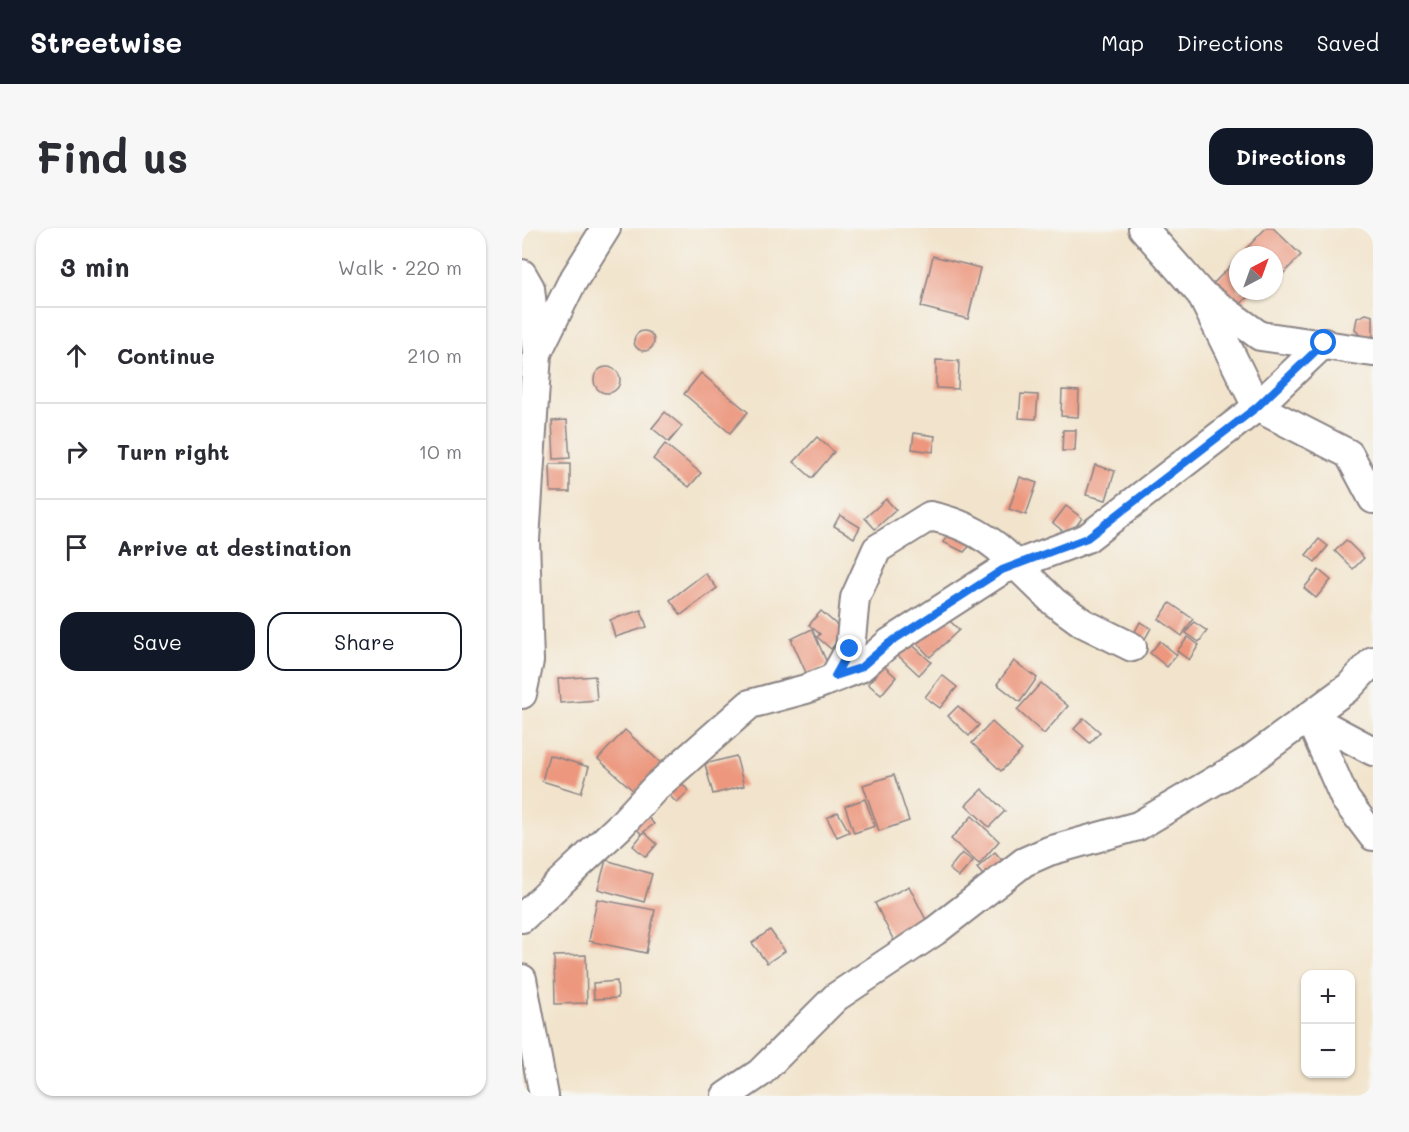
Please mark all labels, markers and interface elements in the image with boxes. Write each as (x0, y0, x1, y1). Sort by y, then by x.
text: Streetwise (30, 24, 182, 60)
text: Map (1101, 29, 1144, 56)
text: Directions (1177, 29, 1284, 56)
text: Saved (1317, 29, 1379, 56)
button: Directions (1209, 128, 1373, 185)
text: Find us (36, 129, 188, 184)
north arrow (1229, 246, 1283, 300)
text: 3 min (60, 250, 129, 284)
text: Walk · 220 m (338, 254, 462, 280)
route start (1310, 329, 1336, 355)
icon: ahead (60, 339, 93, 372)
text: Continue (117, 341, 215, 370)
text: 210 m (407, 342, 462, 368)
icon: right (60, 435, 93, 468)
text: Turn right (117, 437, 229, 466)
text: 10 m (418, 438, 462, 464)
icon: arrive (60, 531, 93, 564)
text: Arrive at destination (117, 533, 352, 562)
button: Save (60, 612, 255, 671)
button: Share (267, 612, 462, 671)
route end (836, 635, 862, 661)
map controls (1301, 970, 1355, 1078)
button: + (1301, 970, 1355, 1024)
button: − (1301, 1024, 1355, 1078)

